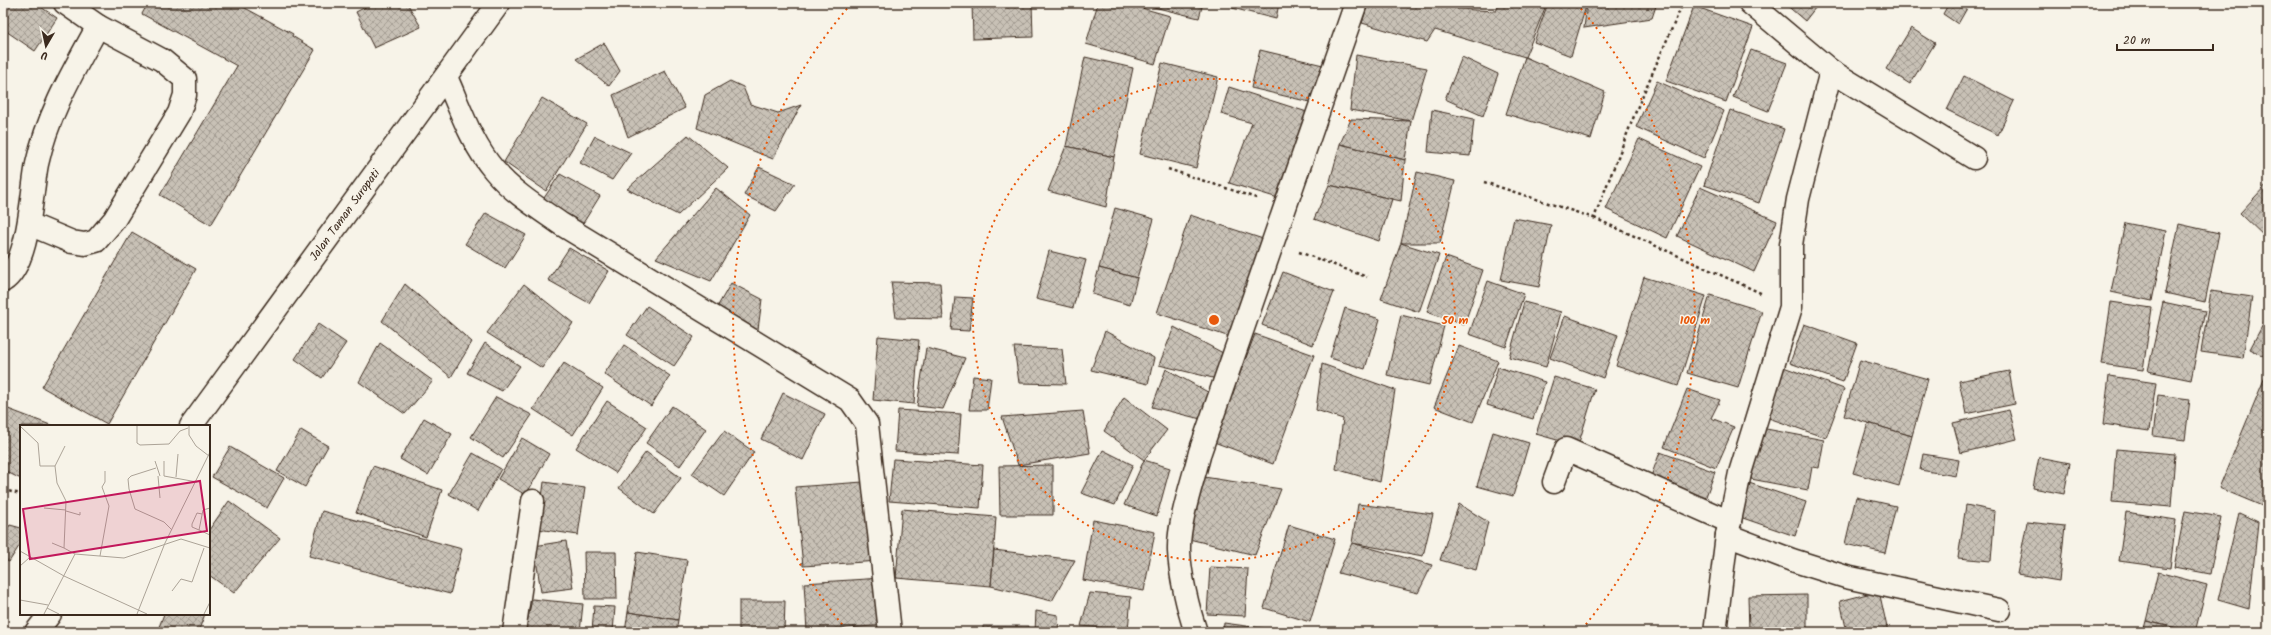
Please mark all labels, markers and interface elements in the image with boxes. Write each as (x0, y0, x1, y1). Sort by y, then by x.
north arrow (26, 26, 66, 66)
scale bar (2117, 26, 2213, 52)
text: 20 m (2123, 31, 2151, 50)
text: U (40, 45, 49, 64)
street label: Jalan Taman Suropati (305, 164, 386, 265)
text: 50 m (1441, 311, 1469, 330)
text: 100 m (1680, 311, 1710, 330)
centre of rings (1207, 313, 1221, 327)
inset map (20, 425, 210, 615)

